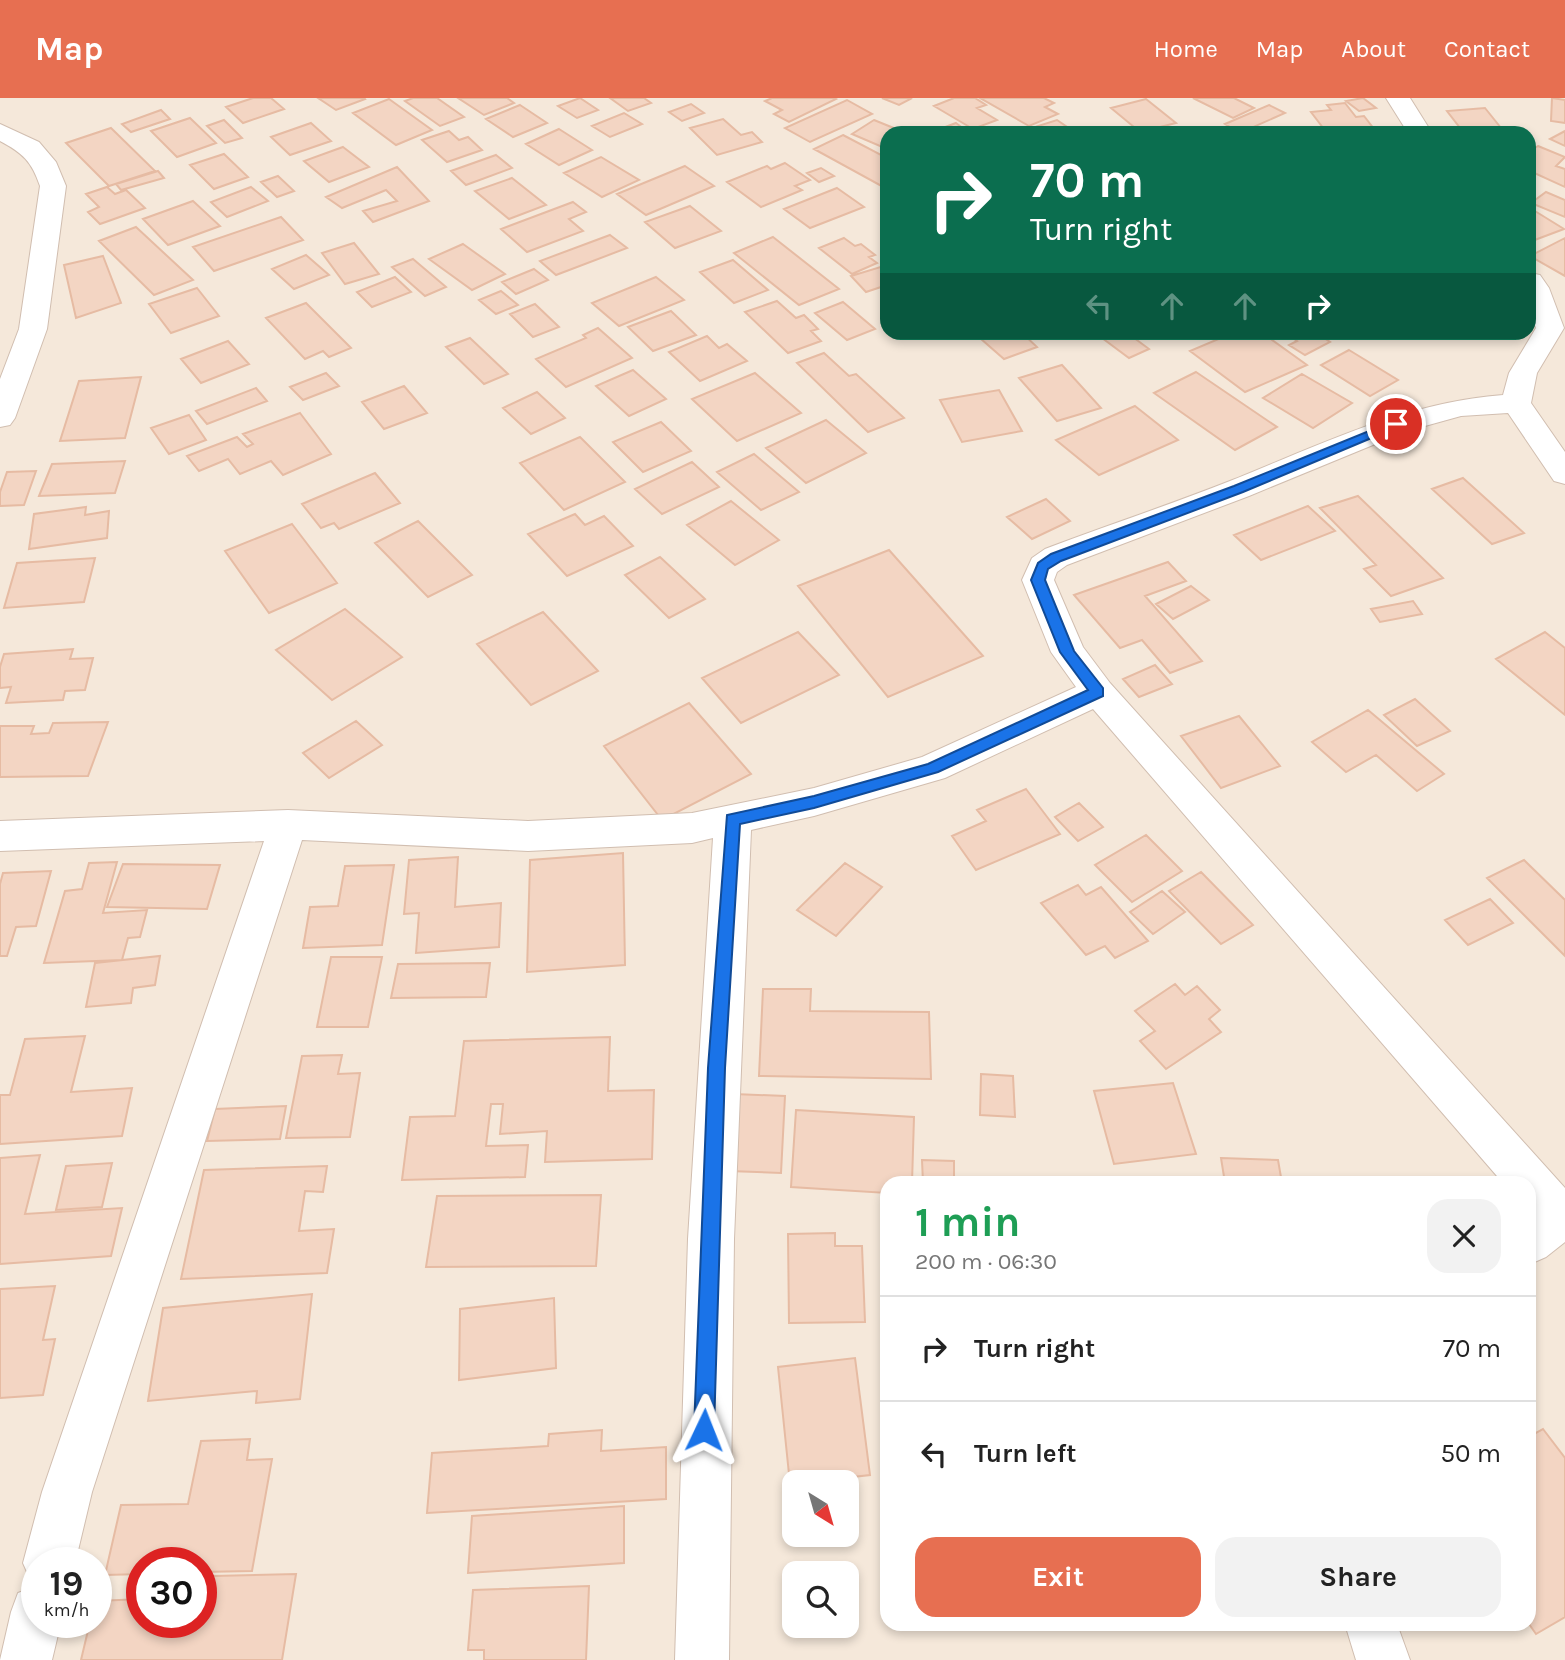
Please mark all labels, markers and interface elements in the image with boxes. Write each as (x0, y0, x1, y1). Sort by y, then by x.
text: Map (35, 30, 103, 68)
text: Home (1154, 35, 1218, 63)
text: Map (1256, 35, 1303, 63)
text: About (1341, 35, 1406, 63)
text: Contact (1444, 35, 1530, 63)
text: 70 m (1030, 152, 1144, 209)
icon: right (915, 154, 1006, 245)
text: Turn right (1030, 211, 1172, 248)
icon: left (1080, 287, 1118, 325)
icon: ahead (1153, 287, 1191, 325)
icon: ahead (1226, 287, 1264, 325)
icon: right (1299, 287, 1337, 325)
pin (1366, 394, 1426, 454)
icon: arrive (1377, 405, 1415, 443)
text: 1 min (915, 1197, 1020, 1247)
button: close (1427, 1199, 1501, 1273)
text: 200 m · 06:30 (915, 1248, 1057, 1275)
icon: right (915, 1330, 953, 1368)
text: Turn right (974, 1333, 1095, 1364)
text: 70 m (1443, 1333, 1501, 1364)
position arrow (667, 1393, 741, 1467)
icon: left (915, 1435, 953, 1473)
text: Turn left (974, 1438, 1076, 1469)
text: 50 m (1440, 1438, 1501, 1469)
north arrow (782, 1470, 859, 1547)
map controls (782, 1470, 859, 1638)
button: Exit (915, 1537, 1201, 1617)
button: Share (1215, 1537, 1501, 1617)
speed limit sign: 30 (126, 1547, 217, 1638)
button: search (782, 1561, 859, 1638)
text: 19 (50, 1563, 83, 1604)
text: km/h (44, 1599, 89, 1621)

